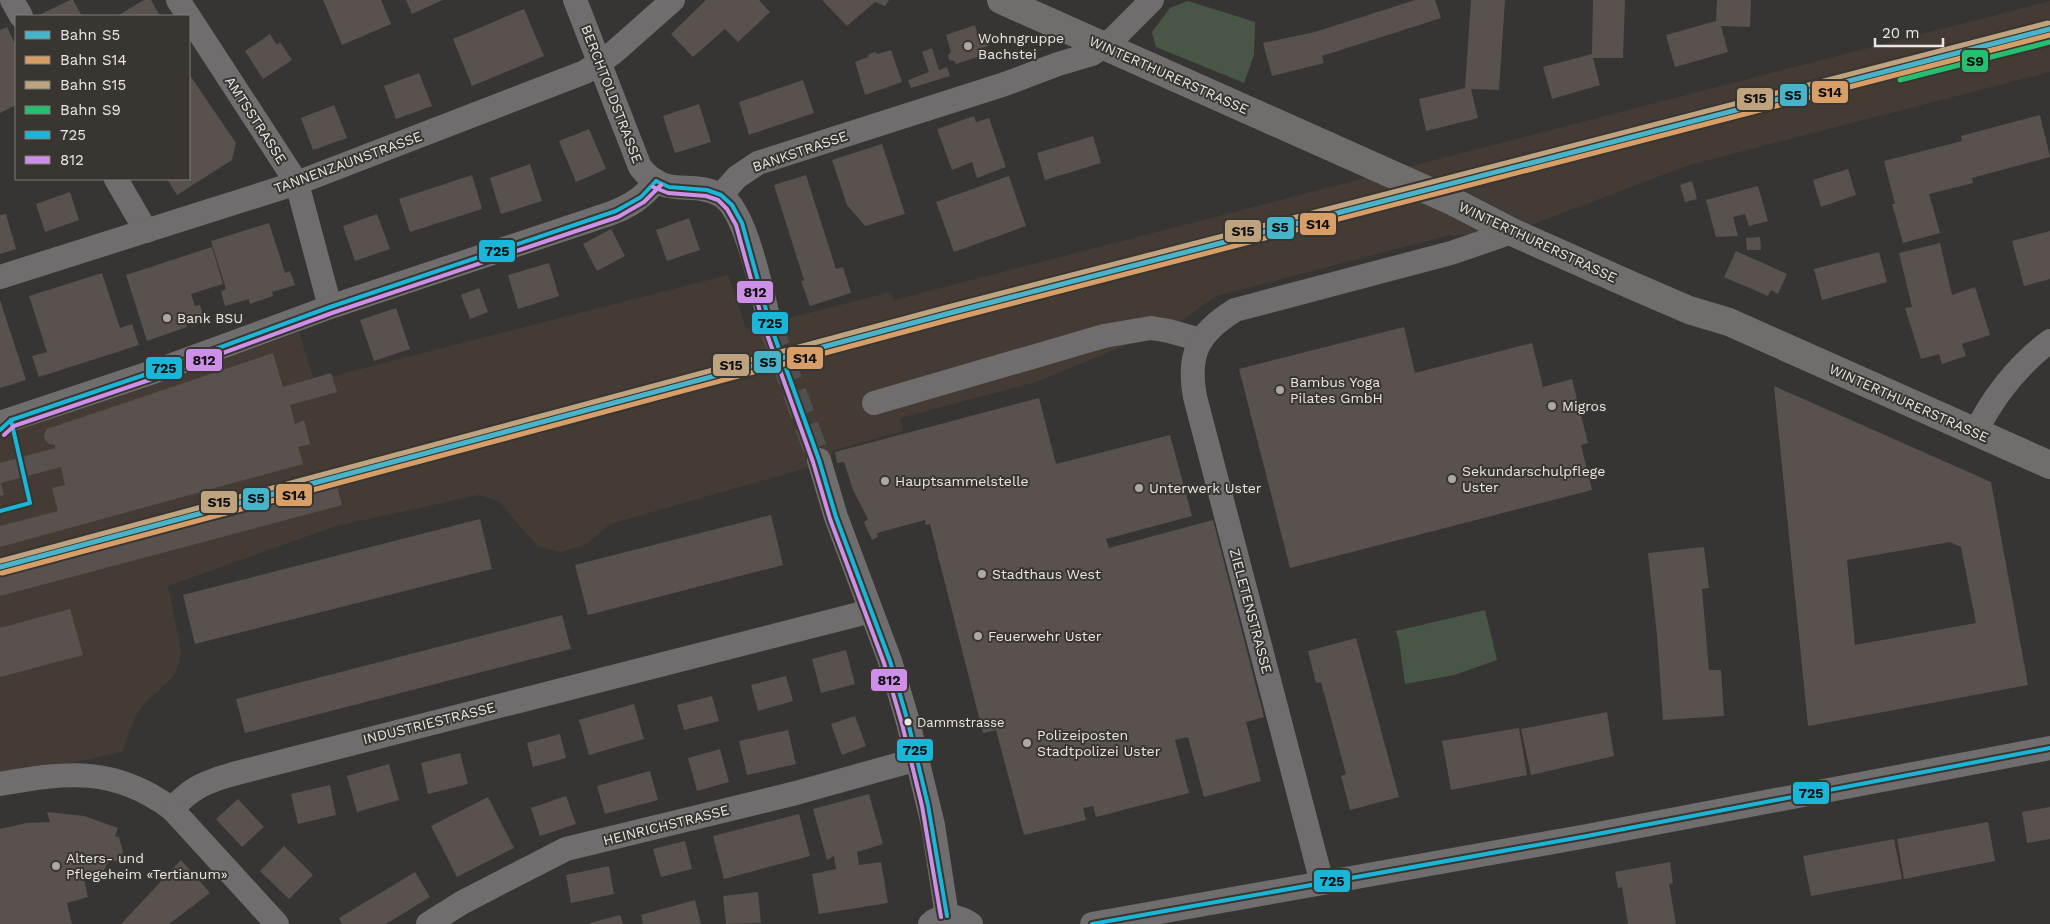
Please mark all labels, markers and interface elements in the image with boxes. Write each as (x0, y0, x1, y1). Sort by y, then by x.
legend (15, 15, 190, 180)
scale bar (1875, 15, 1942, 47)
street label: BERCHTOLDSTRASSE (578, 23, 646, 165)
text: 20 m (1882, 24, 1920, 42)
text: Bahn S5 (60, 26, 120, 44)
place label: Wohngruppe Bachstei (978, 30, 1064, 62)
street label: WINTERTHURERSTRASSE (1087, 33, 1251, 117)
marker: Wohngruppe Bachstei (962, 40, 974, 52)
line badge: S9 (1961, 49, 1989, 73)
text: Bahn S14 (60, 51, 127, 69)
text: S9 (1966, 53, 1984, 69)
street label: AMTSSTRASSE (222, 73, 290, 167)
text: Bahn S15 (60, 76, 126, 94)
line badge: S14 (1811, 80, 1849, 104)
line badge: S5 (1779, 83, 1808, 107)
text: S14 (1818, 84, 1842, 100)
line badge: S15 (1736, 87, 1774, 111)
text: S5 (1784, 87, 1802, 103)
text: S15 (1743, 90, 1767, 106)
text: Bahn S9 (60, 101, 121, 119)
text: 725 (60, 126, 86, 144)
street label: BANKSTRASSE (750, 127, 850, 175)
street label: TANNENZAUNSTRASSE (272, 128, 424, 196)
text: 812 (60, 151, 84, 169)
street label: WINTERTHURERSTRASSE (1456, 198, 1620, 286)
line badge: S14 (1299, 212, 1337, 236)
line badge: S5 (1266, 216, 1295, 240)
text: S14 (1306, 216, 1330, 232)
line badge: S15 (1224, 219, 1262, 243)
text: S5 (1271, 219, 1289, 235)
text: S15 (1231, 223, 1255, 239)
line badge: 725 (478, 239, 516, 263)
text: 725 (484, 243, 510, 259)
line badge: 812 (736, 280, 774, 304)
text: 812 (743, 284, 767, 300)
place label: Bank BSU (177, 310, 243, 326)
line badge: 725 (751, 311, 789, 335)
marker: Bank BSU (161, 312, 173, 324)
text: 725 (757, 315, 783, 331)
line badge: S14 (786, 346, 824, 370)
line badge: 812 (185, 348, 223, 372)
line badge: S5 (753, 350, 782, 374)
text: S14 (793, 350, 817, 366)
text: 812 (192, 352, 216, 368)
line badge: S15 (712, 353, 750, 377)
text: S5 (759, 354, 777, 370)
line badge: 725 (145, 356, 183, 380)
text: S15 (719, 357, 743, 373)
text: 725 (151, 360, 177, 376)
street label: WINTERTHURERSTRASSE (1827, 361, 1991, 445)
place label: Bambus Yoga Pilates GmbH (1290, 374, 1383, 406)
marker: Bambus Yoga Pilates GmbH (1274, 384, 1286, 396)
place label: Migros (1562, 398, 1606, 414)
marker: Migros (1546, 400, 1558, 412)
place label: Sekundarschulpflege Uster (1462, 463, 1605, 495)
place label: Hauptsammelstelle (895, 473, 1029, 489)
marker: Sekundarschulpflege Uster (1446, 473, 1458, 485)
marker: Hauptsammelstelle (879, 475, 891, 487)
place label: Unterwerk Uster (1149, 480, 1262, 496)
marker: Unterwerk Uster (1133, 482, 1145, 494)
line badge: S14 (275, 483, 313, 507)
line badge: S5 (242, 487, 270, 511)
text: S14 (282, 487, 306, 503)
line badge: S15 (200, 490, 238, 514)
text: S5 (247, 490, 265, 506)
text: S15 (207, 494, 231, 510)
street label: ZIELETENSTRASSE (1227, 547, 1275, 676)
place label: Stadthaus West (992, 566, 1101, 582)
marker: Stadthaus West (976, 568, 988, 580)
place label: Feuerwehr Uster (988, 628, 1102, 644)
marker: Feuerwehr Uster (972, 630, 984, 642)
line badge: 812 (870, 668, 908, 692)
text: 812 (877, 672, 901, 688)
street label: INDUSTRIESTRASSE (361, 699, 497, 747)
place label: Dammstrasse (917, 715, 1005, 730)
marker: Dammstrasse (903, 717, 913, 727)
place label: Polizeiposten Stadtpolizei Uster (1037, 727, 1161, 759)
marker: Polizeiposten Stadtpolizei Uster (1021, 737, 1033, 749)
line badge: 725 (896, 738, 934, 762)
text: 725 (902, 742, 928, 758)
line badge: 725 (1792, 781, 1830, 805)
text: 725 (1798, 785, 1824, 801)
street label: HEINRICHSTRASSE (601, 802, 731, 848)
place label: Alters- und Pflegeheim «Tertianum» (66, 850, 228, 882)
marker: Alters- und Pflegeheim «Tertianum» (50, 860, 62, 872)
line badge: 725 (1313, 869, 1351, 893)
text: 725 (1319, 873, 1345, 889)

